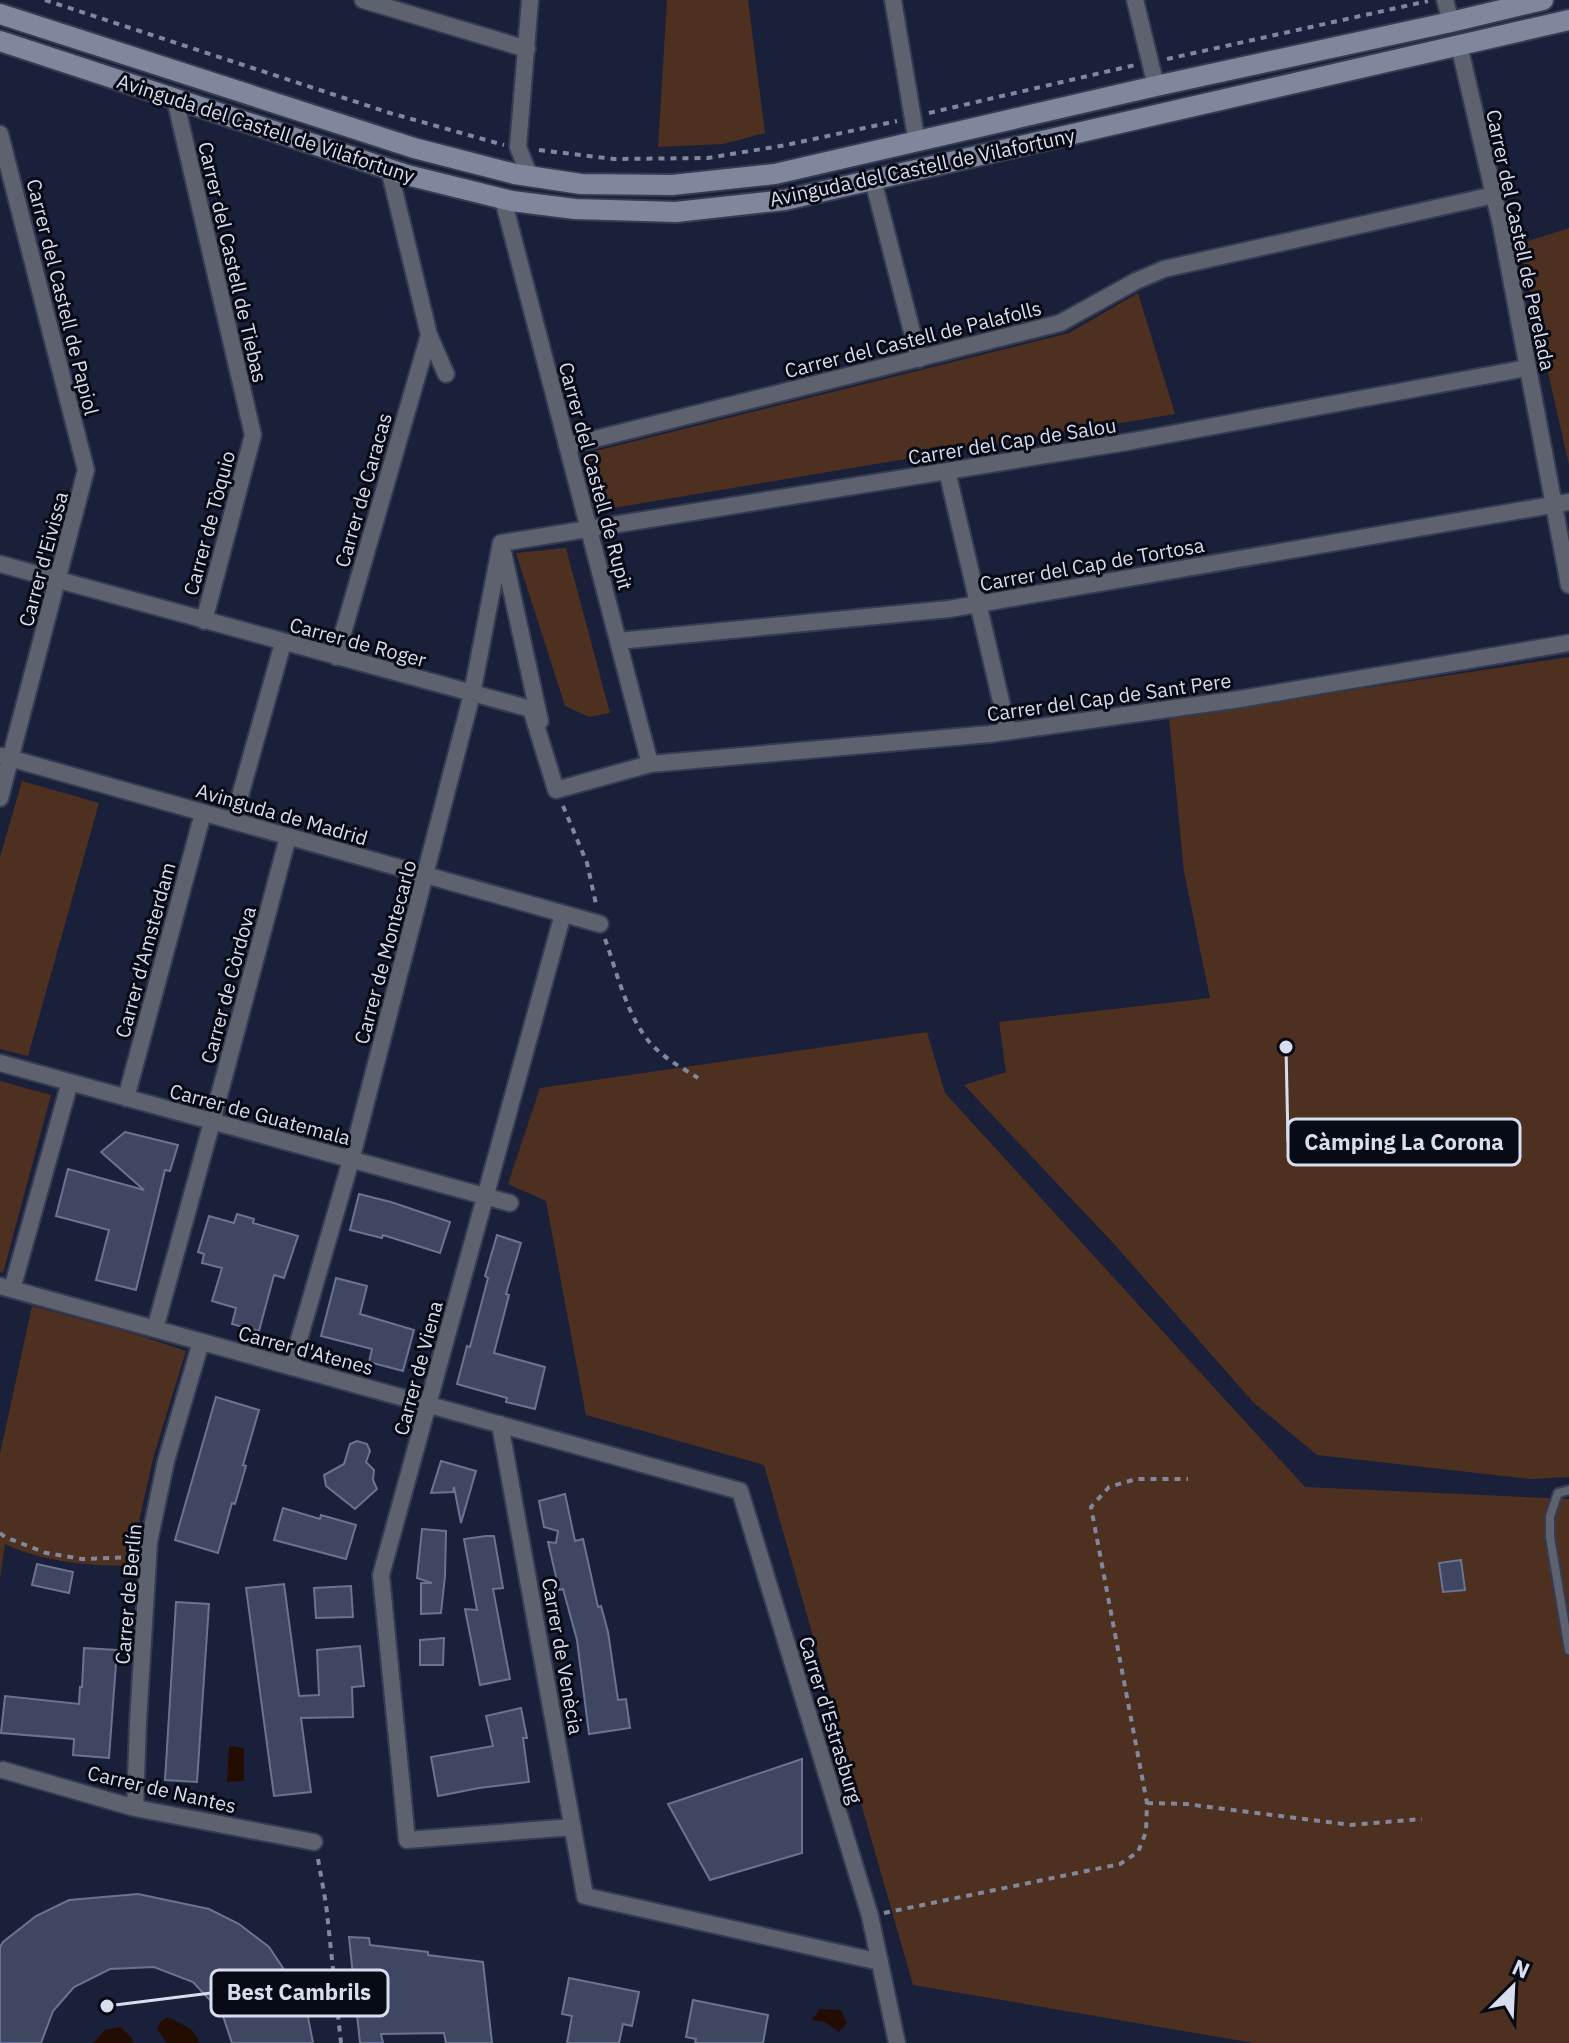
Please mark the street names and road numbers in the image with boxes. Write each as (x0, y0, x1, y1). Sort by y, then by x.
street label: Avinguda del Castell de Vilafortuny (114, 67, 418, 189)
street label: Carrer del Castell de Perelada (1480, 107, 1562, 373)
street label: Avinguda del Castell de Vilafortuny (767, 121, 1077, 213)
street label: Carrer del Castell de Tiebas (192, 139, 274, 385)
street label: Carrer del Castell de Papiol (21, 176, 105, 418)
street label: Carrer del Castell de Palafolls (782, 294, 1044, 384)
street label: Carrer del Castell de Rupit (553, 359, 639, 593)
street label: Carrer de Caracas (328, 410, 398, 570)
street label: Carrer del Cap de Salou (906, 411, 1118, 471)
street label: Carrer de Tòquio (177, 448, 241, 598)
street label: Carrer d'Eivissa (12, 488, 74, 629)
street label: Carrer del Cap de Tortosa (978, 531, 1207, 597)
street label: Carrer de Roger (287, 611, 429, 673)
street label: Carrer del Cap de Sant Pere (985, 666, 1233, 728)
street label: Avinguda de Madrid (193, 777, 371, 851)
street label: Carrer de Montecarlo (347, 857, 423, 1047)
street label: Carrer d'Amsterdam (109, 859, 181, 1041)
street label: Carrer de Còrdova (194, 903, 262, 1067)
street label: Carrer de Guatemala (167, 1077, 354, 1151)
street label: Carrer de Viena (387, 1297, 449, 1438)
street label: Carrer d'Atenes (235, 1319, 377, 1381)
street label: Carrer de Berlín (108, 1522, 148, 1666)
street label: Carrer de Venècia (536, 1576, 590, 1737)
street label: Carrer d'Estrasburg (793, 1633, 869, 1807)
street label: Carrer de Nantes (85, 1759, 239, 1819)

